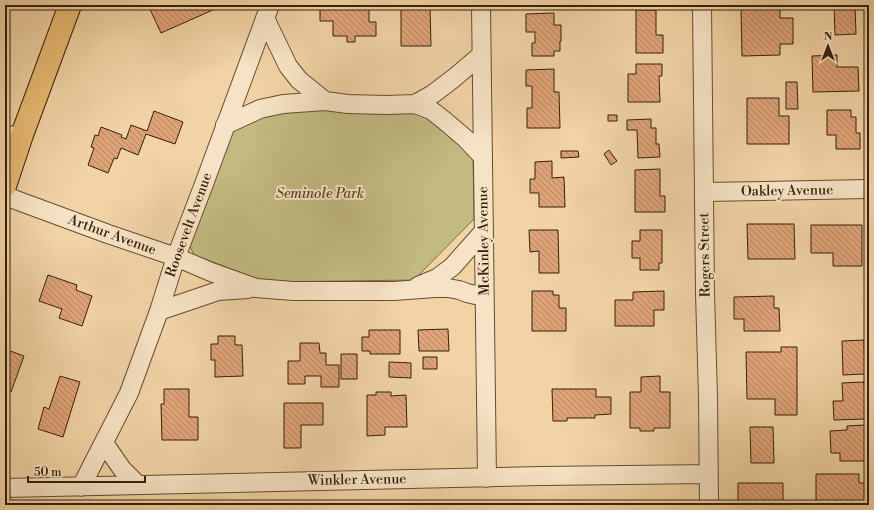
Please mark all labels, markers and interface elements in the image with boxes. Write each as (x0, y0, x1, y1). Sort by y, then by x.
north arrow (808, 26, 848, 66)
text: N (824, 30, 833, 44)
street label: Roosevelt Avenue (162, 170, 216, 280)
street label: Oakley Avenue (741, 181, 833, 201)
park label: Seminole Park (276, 185, 364, 203)
street label: McKinley Avenue (474, 186, 494, 296)
street label: Arthur Avenue (64, 210, 159, 259)
street label: Rogers Street (695, 212, 715, 297)
scale bar (28, 458, 145, 484)
text: 50 m (34, 465, 62, 480)
street label: Winkler Avenue (306, 470, 407, 490)

